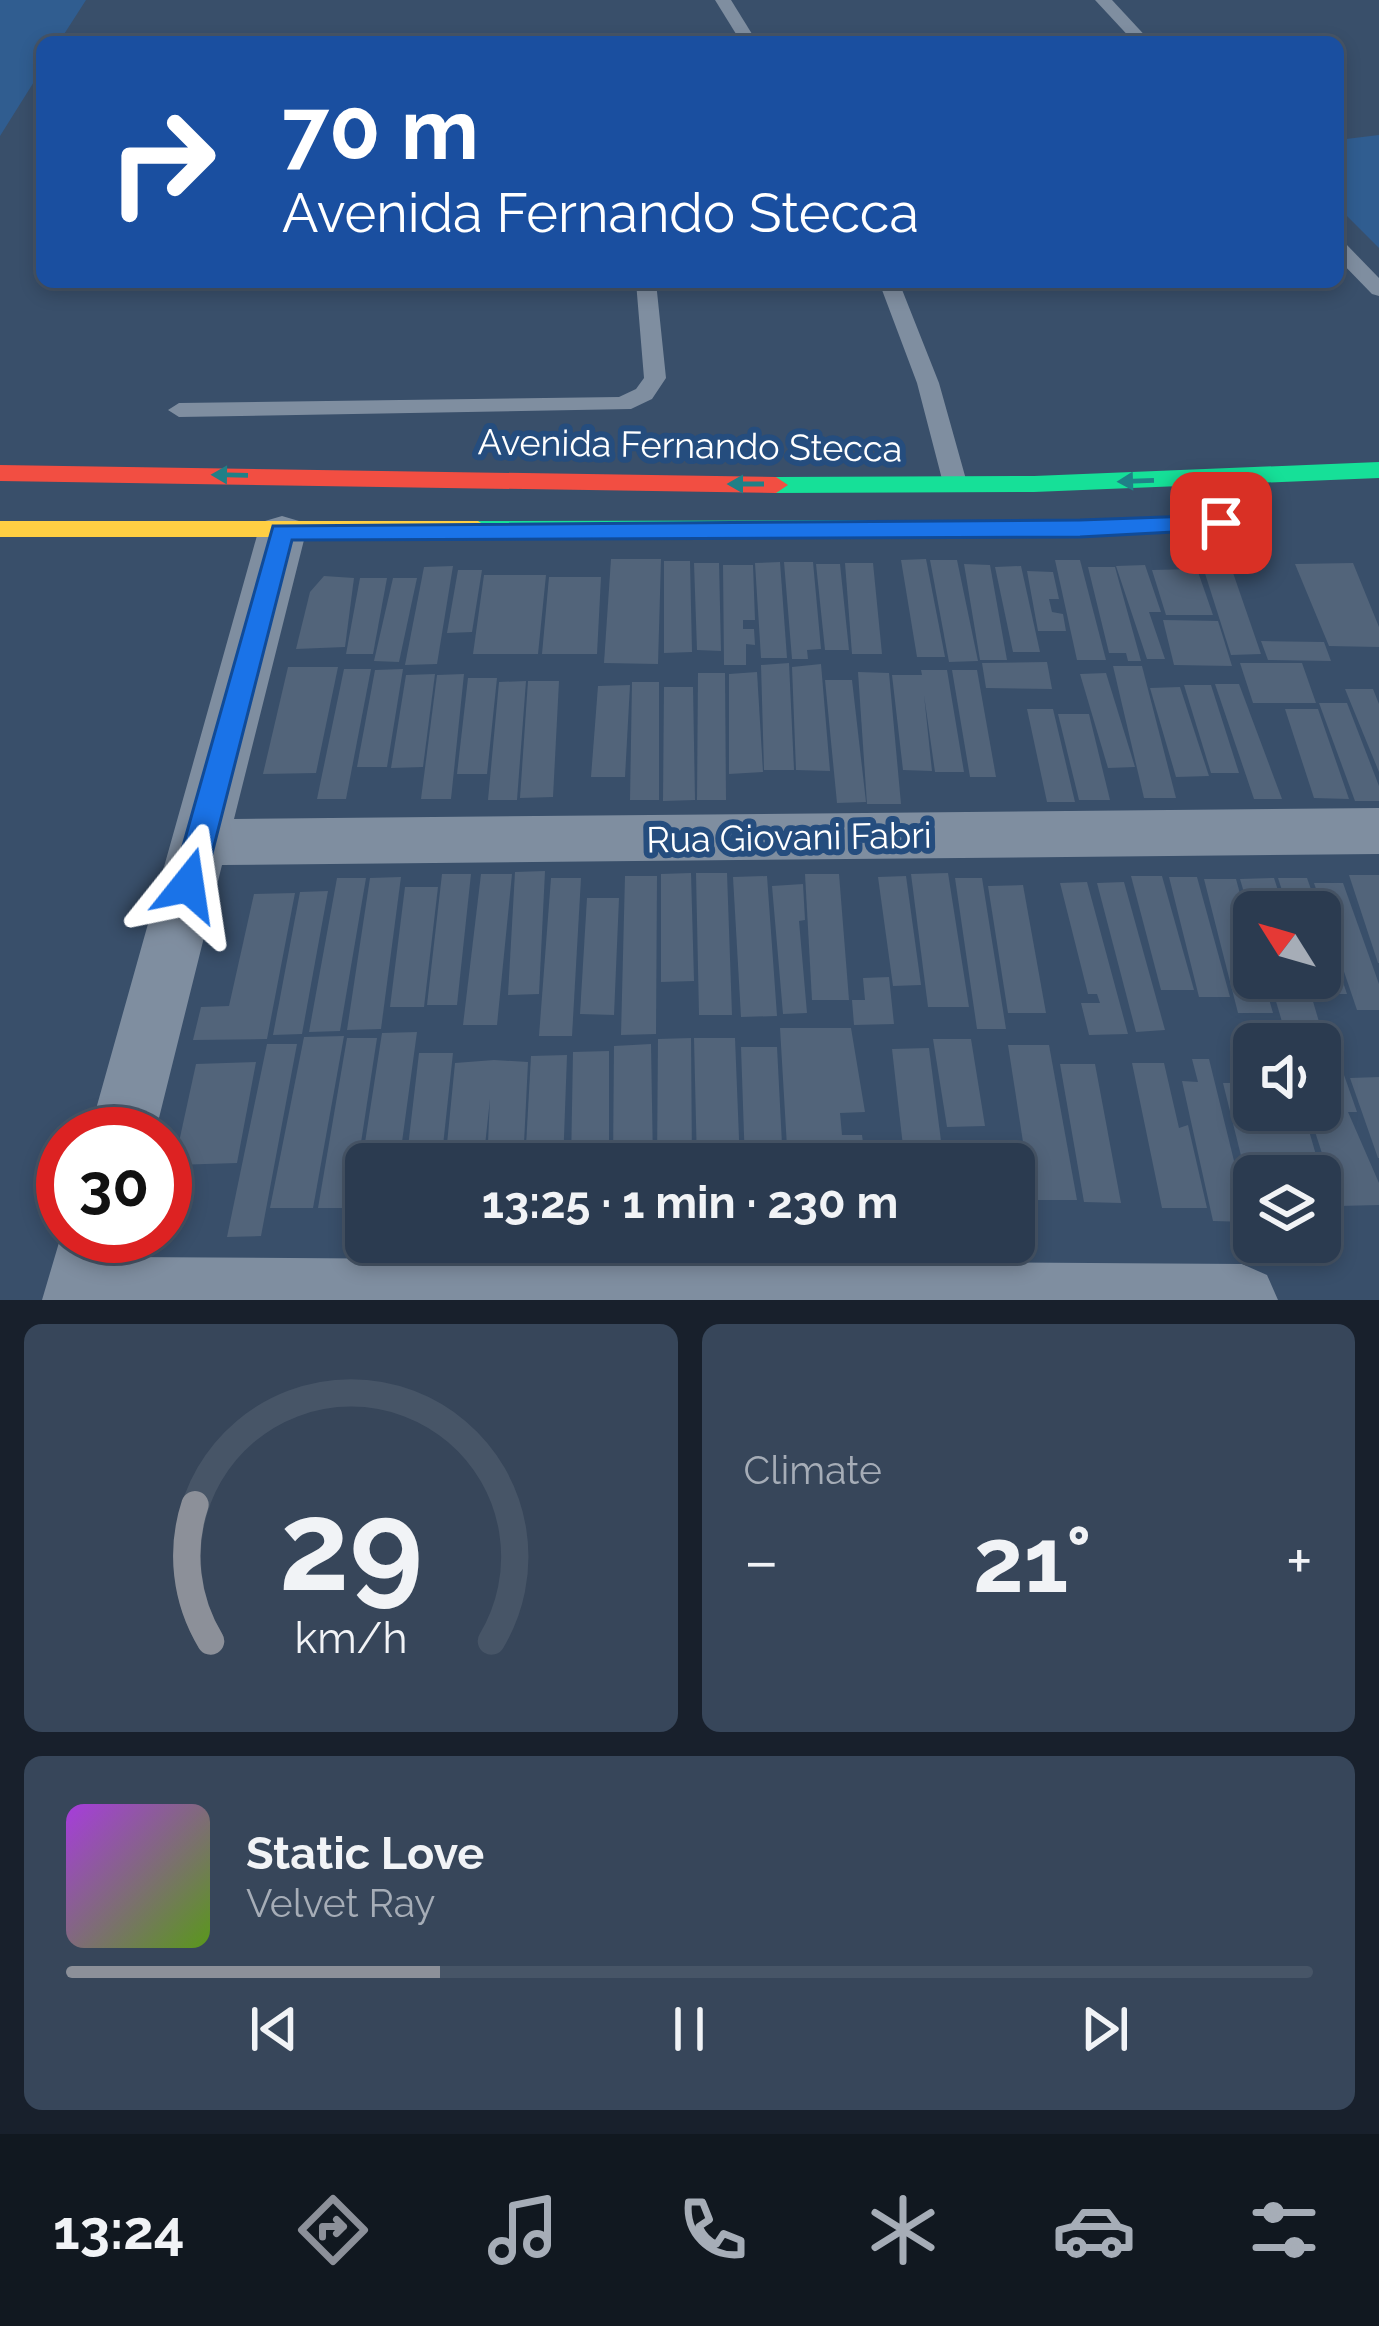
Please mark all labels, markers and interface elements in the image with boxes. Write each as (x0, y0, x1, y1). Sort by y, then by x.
text: 70 m (282, 80, 479, 179)
icon: right (84, 84, 240, 240)
text: Avenida Fernando Stecca (282, 181, 919, 245)
street label: Avenida Fernando Stecca (477, 420, 903, 470)
one-way arrow (210, 466, 248, 485)
one-way arrow (1116, 472, 1154, 491)
pin (1170, 472, 1272, 574)
one-way arrow (726, 474, 764, 494)
icon: arrive (1188, 490, 1254, 556)
street label: Rua Giovani Fabri (646, 814, 932, 860)
position arrow (125, 822, 251, 948)
north arrow (1233, 891, 1341, 999)
map controls (1233, 891, 1341, 1263)
button: sound (1233, 1023, 1341, 1131)
speed limit sign: 30 (36, 1107, 192, 1263)
button: layers (1233, 1155, 1341, 1263)
text: 13:25 · 1 min · 230 m (482, 1176, 898, 1229)
text: Climate (744, 1447, 882, 1493)
text: 29 (279, 1473, 423, 1619)
text: 21° (973, 1507, 1092, 1613)
text: − (744, 1522, 779, 1599)
text: + (1286, 1522, 1313, 1599)
text: km/h (294, 1613, 407, 1663)
text: Static Love (246, 1827, 484, 1880)
text: Velvet Ray (246, 1880, 435, 1926)
icon: previous (241, 1996, 307, 2062)
icon: pause (656, 1996, 722, 2062)
icon: next (1072, 1996, 1138, 2062)
icon: directions (291, 2188, 375, 2272)
icon: music (481, 2188, 565, 2272)
icon: phone (671, 2188, 755, 2272)
icon: climate (861, 2188, 945, 2272)
icon: car (1052, 2188, 1136, 2272)
icon: filters (1242, 2188, 1326, 2272)
text: 13:24 (53, 2198, 185, 2262)

